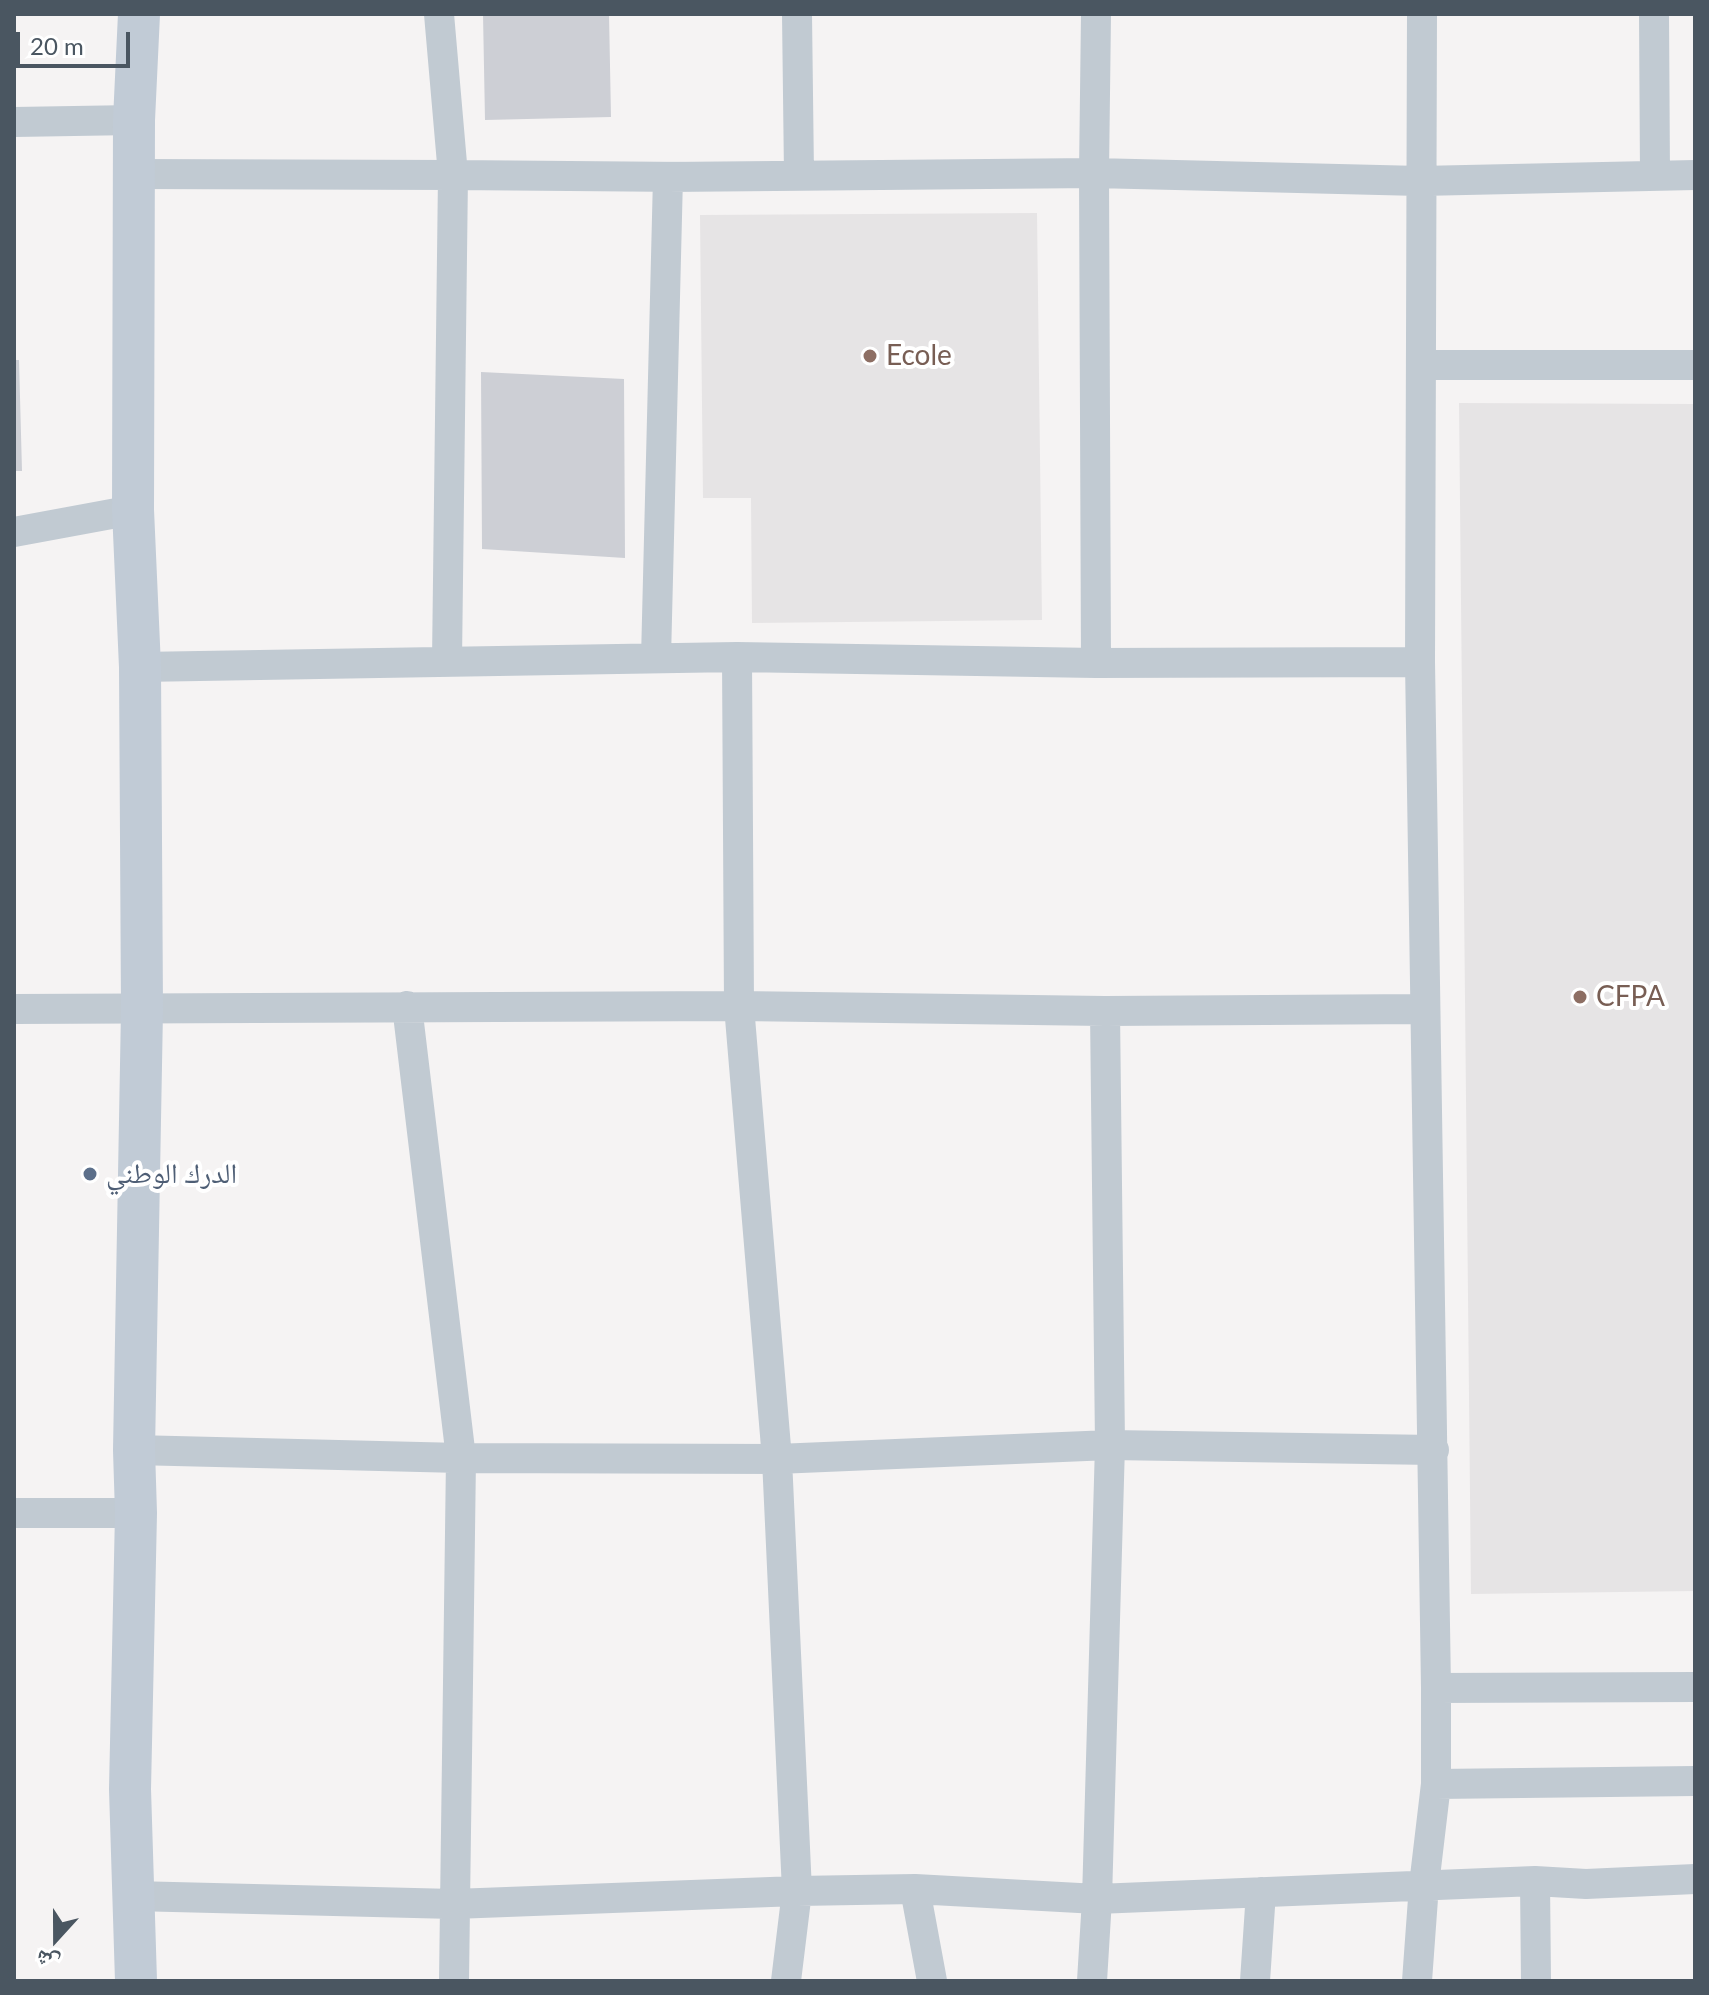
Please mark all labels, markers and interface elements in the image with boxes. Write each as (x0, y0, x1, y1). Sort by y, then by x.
scale bar (20, 16, 134, 66)
text: 20 m (30, 31, 84, 60)
place label: Ecole (886, 339, 952, 373)
marker: Ecole (861, 347, 879, 365)
place label: CFPA (1596, 980, 1665, 1014)
marker: CFPA (1571, 988, 1589, 1006)
place label: الدرك الوطني (106, 1157, 237, 1191)
marker: الدرك الوطني (81, 1165, 99, 1183)
north arrow (16, 1899, 96, 1979)
text: ش (31, 1945, 63, 1979)

